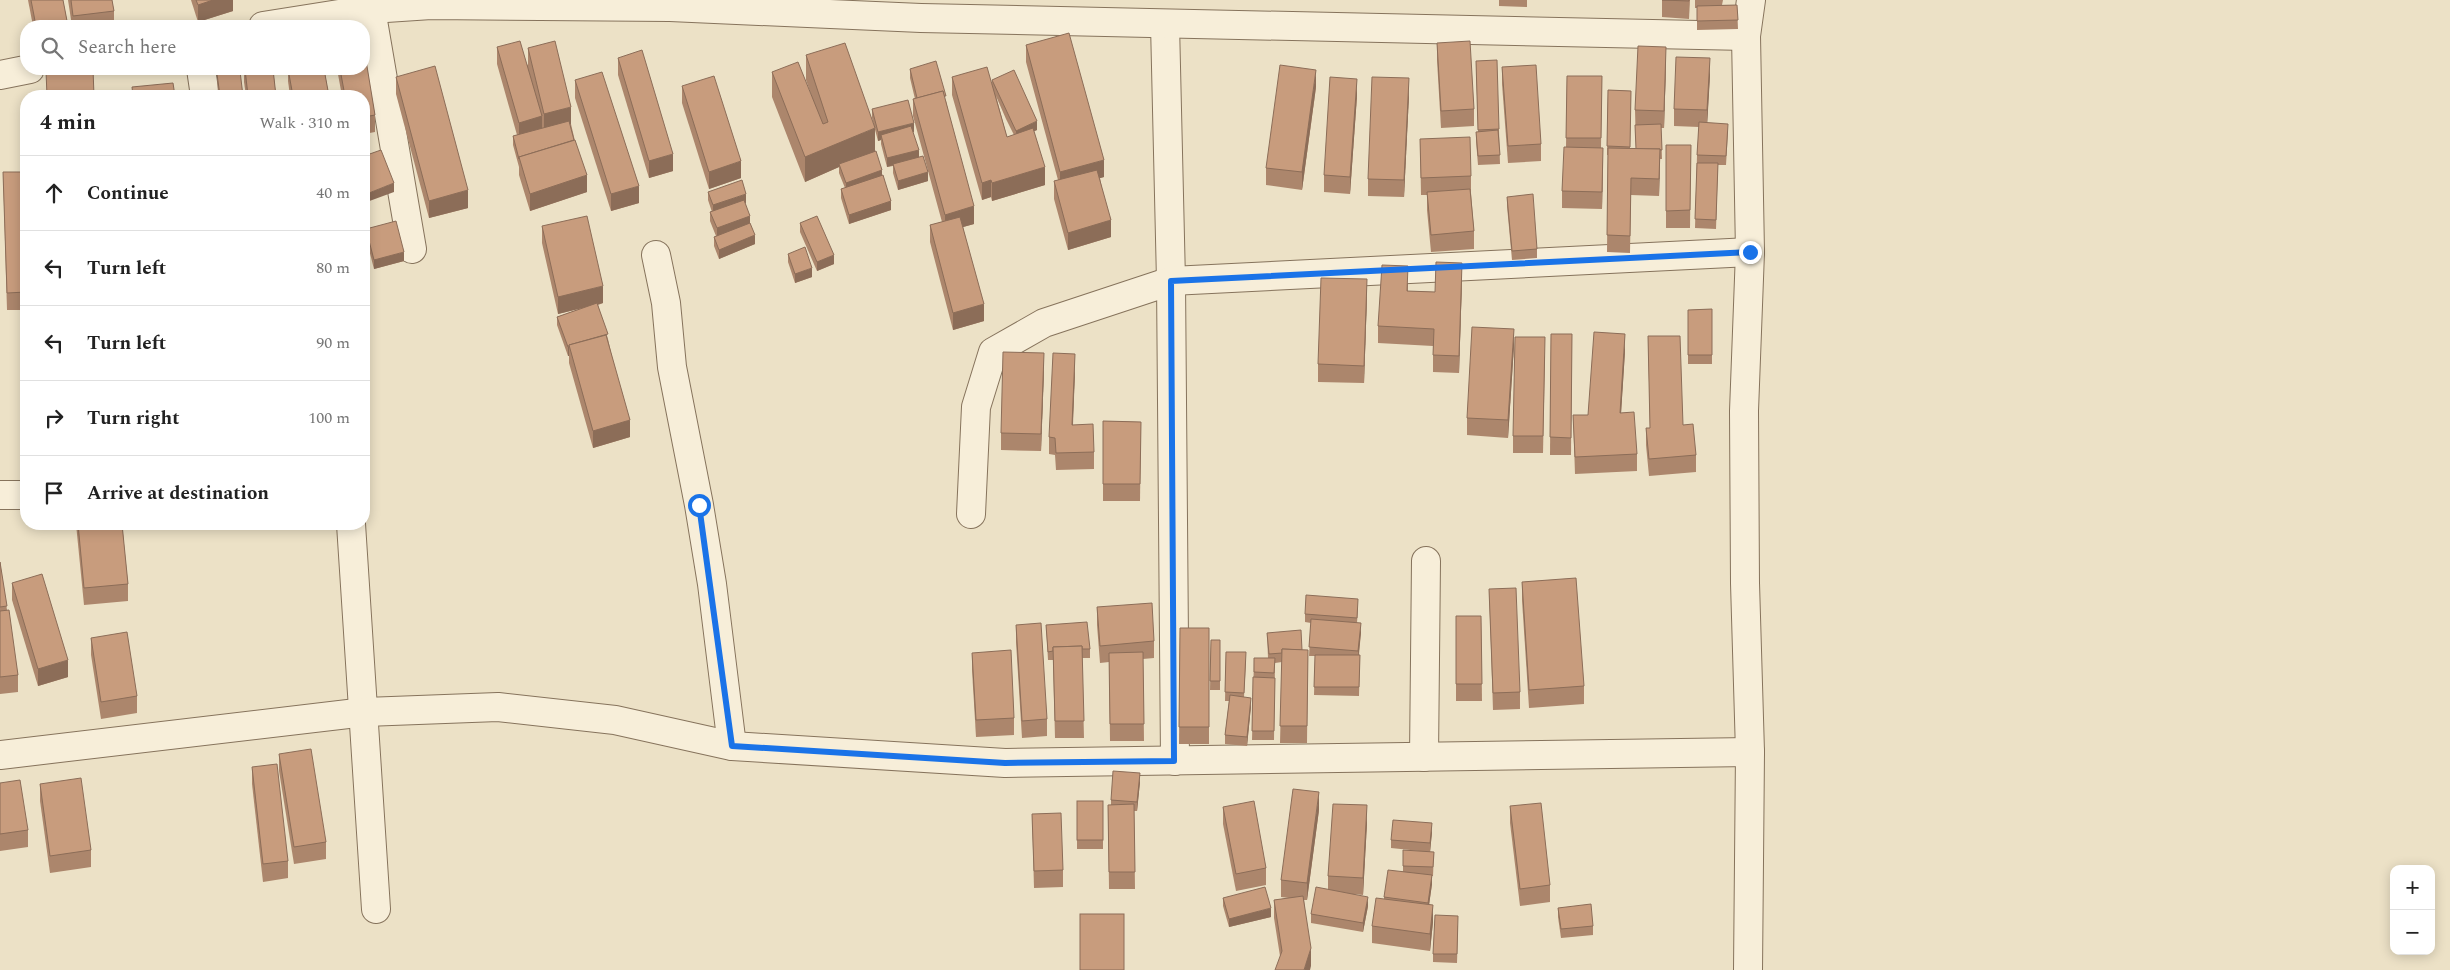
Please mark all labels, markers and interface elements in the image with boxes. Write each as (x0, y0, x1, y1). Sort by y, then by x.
search box (20, 20, 370, 75)
text: Search here (78, 33, 177, 62)
icon: search (38, 34, 66, 62)
text: 4 min (40, 107, 96, 139)
text: Walk · 310 m (259, 111, 350, 135)
icon: ahead (40, 179, 68, 207)
text: Continue (87, 179, 169, 208)
text: 40 m (316, 181, 350, 205)
route end (1739, 241, 1762, 264)
icon: left (40, 254, 68, 282)
text: Turn left (87, 254, 166, 283)
text: 80 m (316, 256, 350, 280)
icon: left (40, 329, 68, 357)
text: Turn left (87, 329, 166, 358)
text: 90 m (316, 331, 350, 355)
icon: right (40, 404, 68, 432)
text: Turn right (87, 404, 180, 433)
text: 100 m (308, 406, 350, 430)
icon: arrive (40, 479, 68, 507)
text: Arrive at destination (87, 479, 269, 508)
route start (688, 494, 711, 517)
map controls (2390, 865, 2435, 955)
button: + (2390, 865, 2435, 910)
button: − (2390, 910, 2435, 955)

